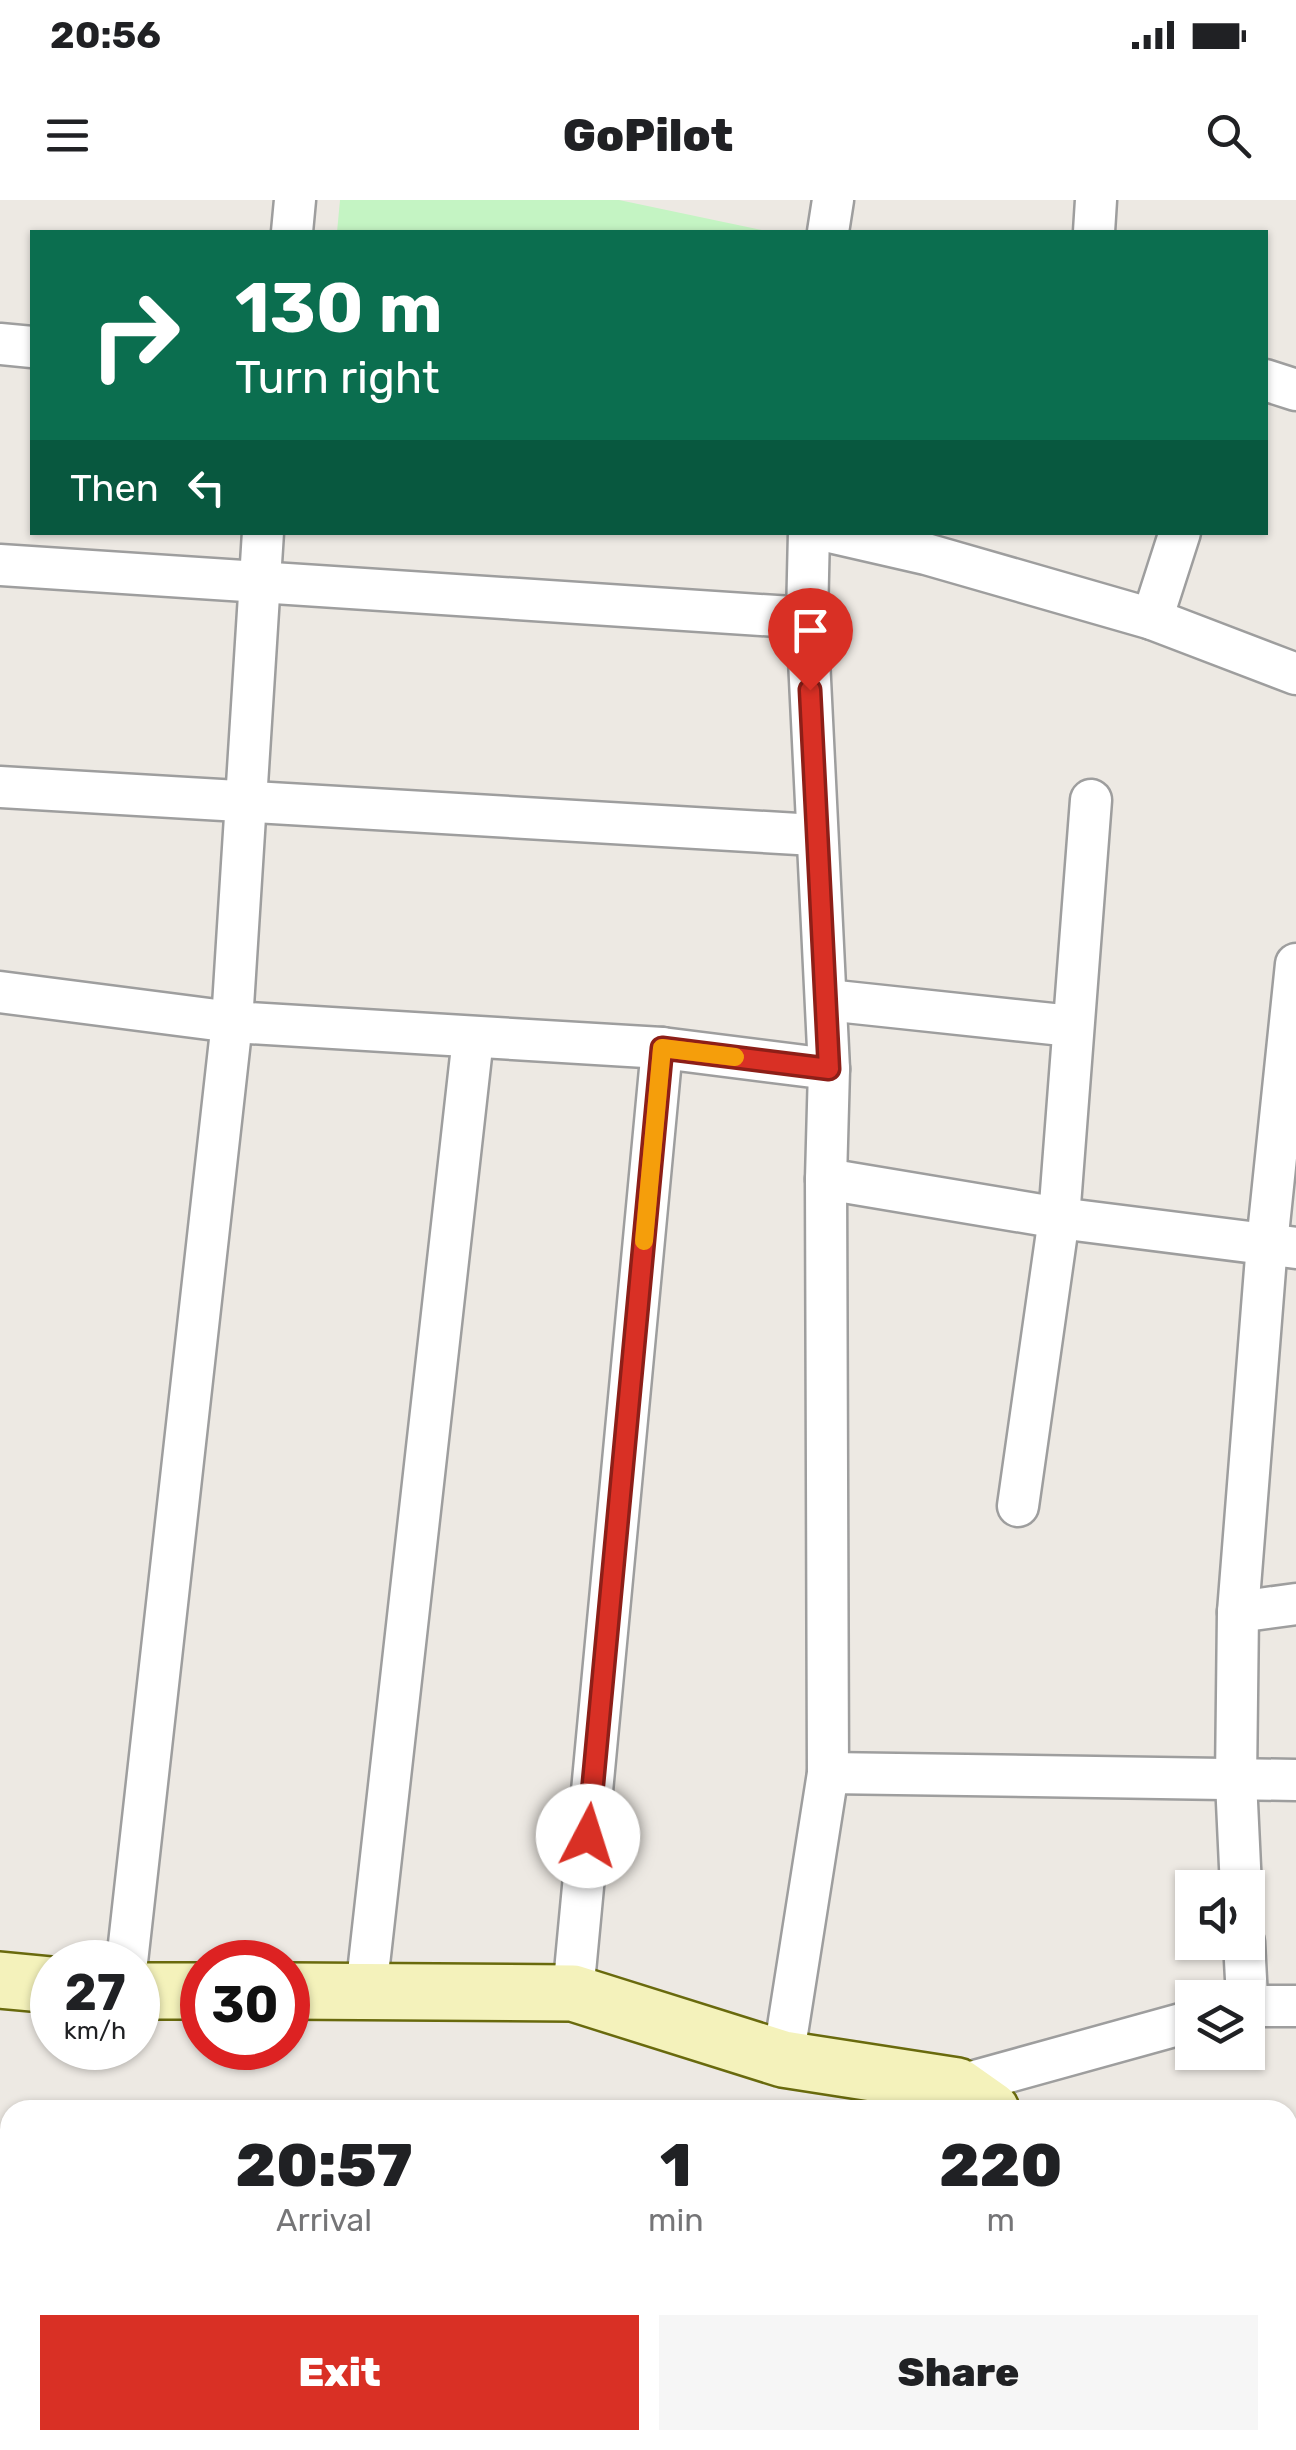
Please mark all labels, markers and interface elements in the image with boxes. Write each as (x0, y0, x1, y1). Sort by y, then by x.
text: 20:56 (50, 12, 161, 58)
icon: menu (40, 108, 95, 163)
icon: search (1201, 108, 1256, 163)
text: GoPilot (563, 109, 733, 162)
text: 130 m (235, 267, 443, 350)
icon: right (70, 270, 200, 400)
text: Turn right (235, 351, 439, 404)
icon: left (179, 460, 234, 515)
text: Then (70, 465, 159, 511)
pin (768, 588, 853, 691)
icon: arrive (783, 603, 838, 658)
position arrow (536, 1784, 640, 1888)
map controls (1175, 1870, 1265, 2070)
button: sound (1175, 1870, 1265, 1960)
speed limit sign: 30 (180, 1940, 310, 2070)
text: 27 (64, 1963, 126, 2023)
button: layers (1175, 1980, 1265, 2070)
text: km/h (64, 2016, 126, 2045)
text: 20:57 (236, 2130, 413, 2201)
text: 1 (660, 2130, 692, 2201)
text: 220 (939, 2130, 1062, 2201)
text: Arrival (276, 2201, 372, 2239)
text: min (648, 2201, 704, 2239)
text: m (987, 2201, 1015, 2239)
button: Exit (40, 2315, 639, 2430)
button: Share (659, 2315, 1258, 2430)

